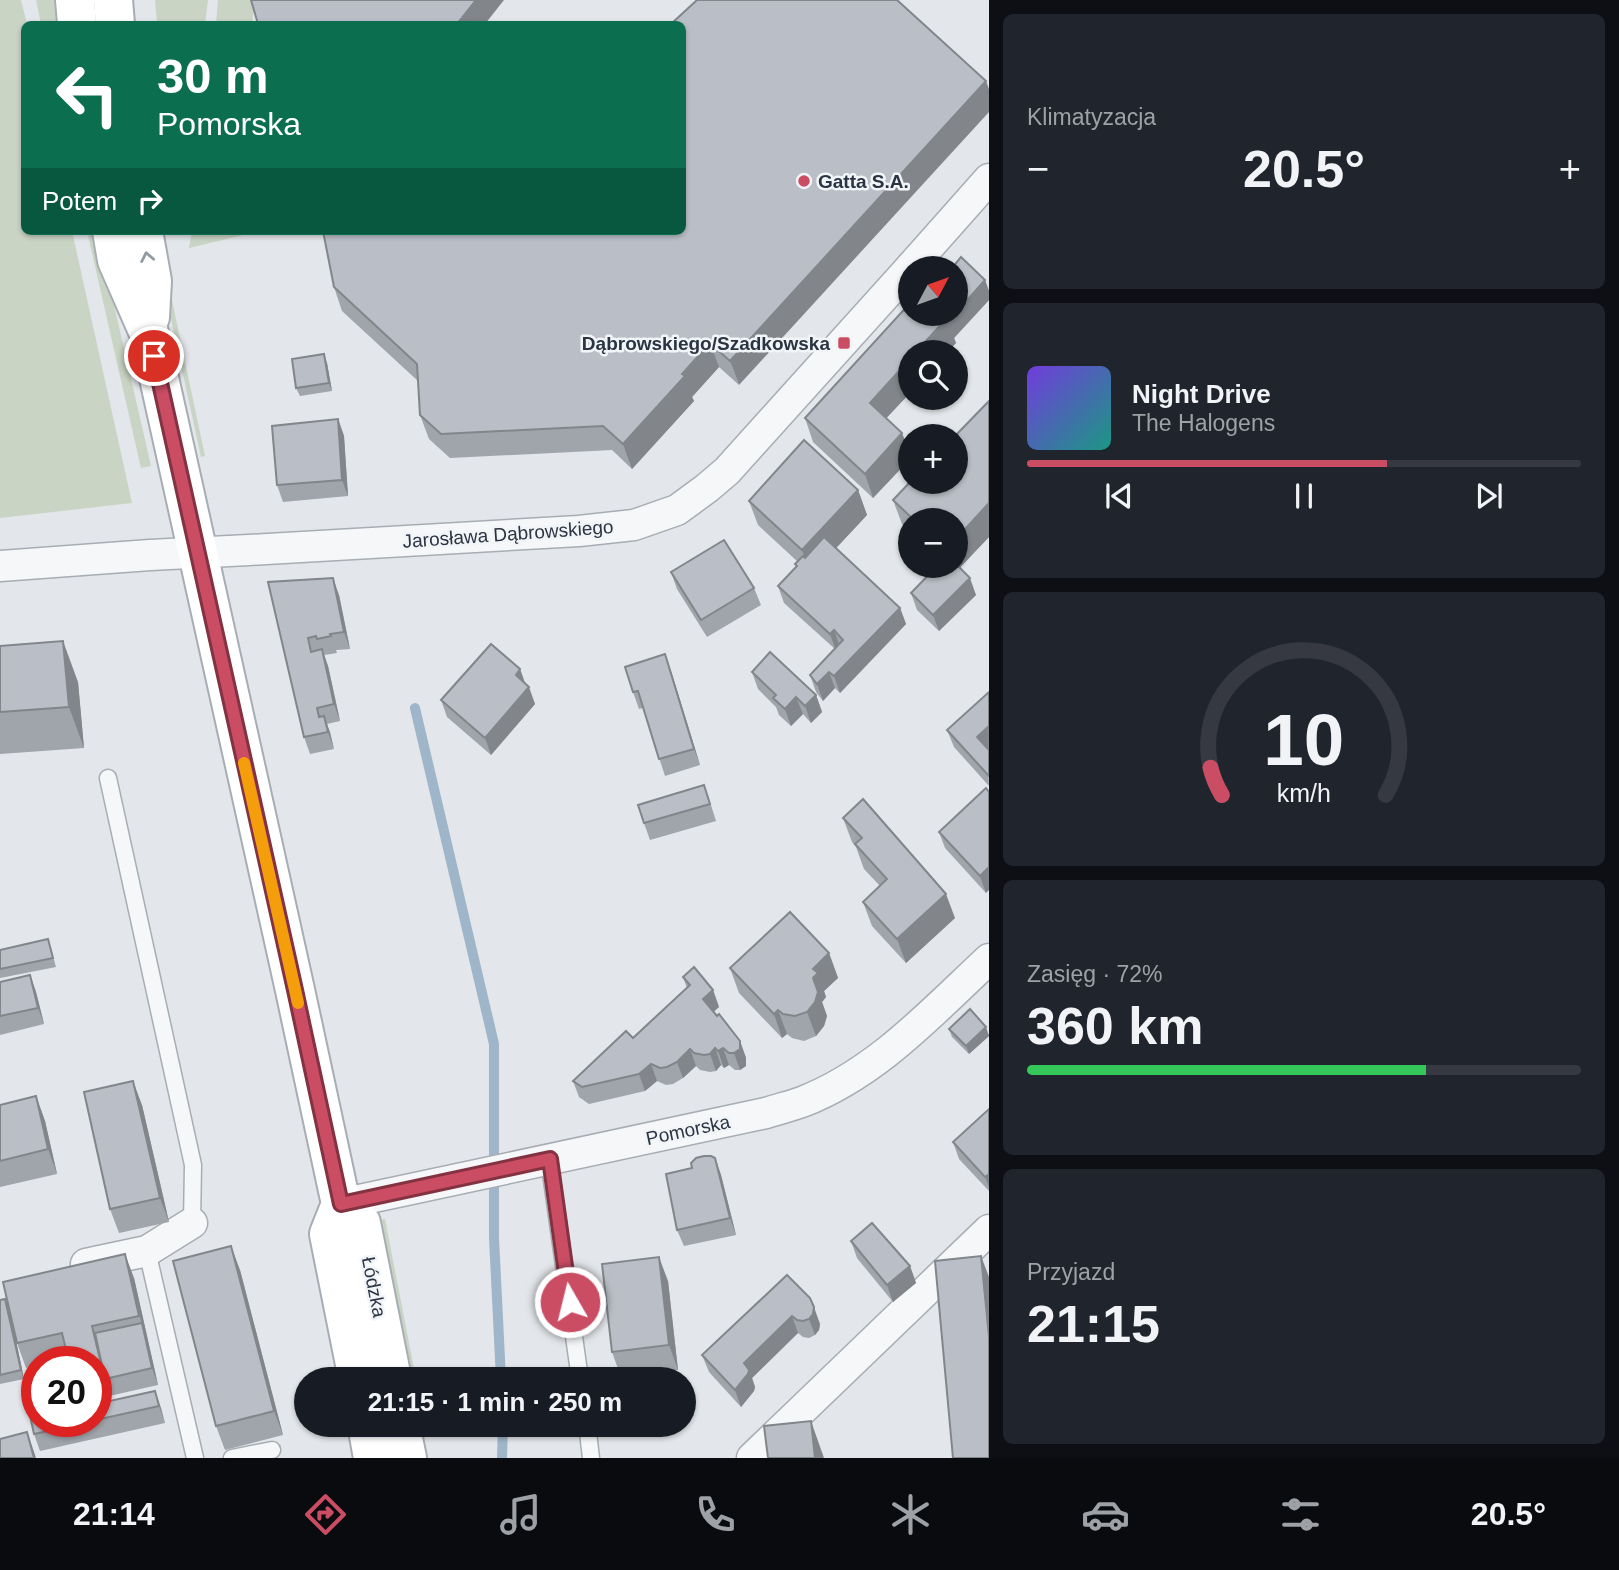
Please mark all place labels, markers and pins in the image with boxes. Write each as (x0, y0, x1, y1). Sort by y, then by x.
place label: Gatta S.A. (818, 171, 909, 192)
marker: Gatta S.A. (796, 173, 812, 189)
pin (124, 326, 184, 386)
place label: Dąbrowskiego/Szadkowska (582, 333, 830, 354)
marker: Dąbrowskiego/Szadkowska (836, 335, 852, 351)

